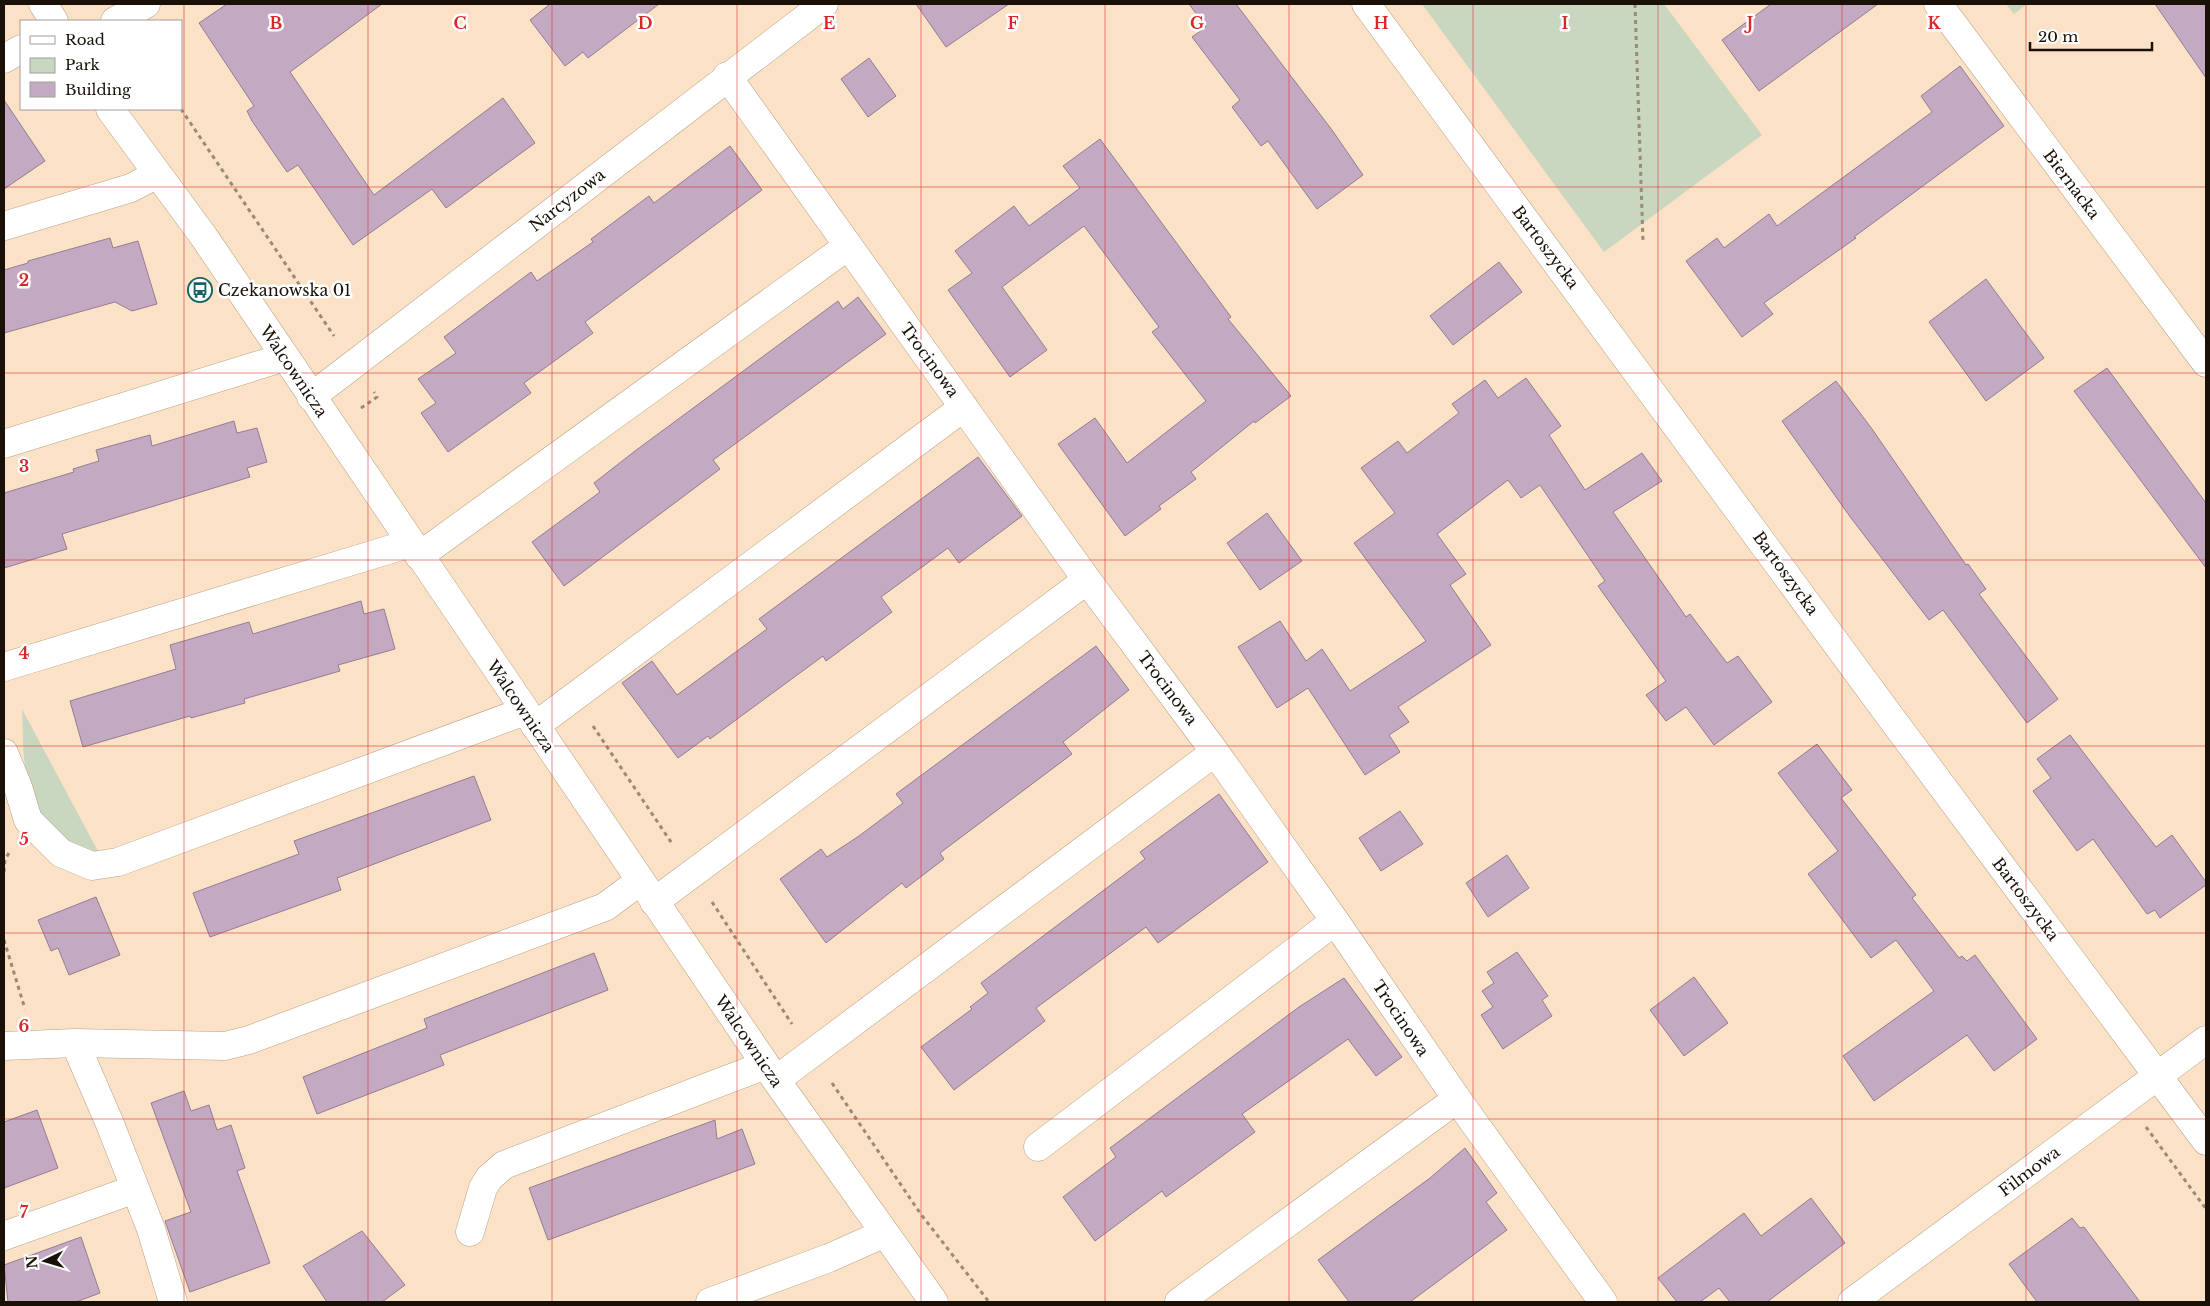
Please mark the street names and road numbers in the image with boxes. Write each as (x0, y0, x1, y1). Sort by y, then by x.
street label: Biernacka (2039, 145, 2105, 223)
street label: Narcyzowa (525, 164, 609, 236)
street label: Bartoszycka (1508, 202, 1584, 293)
street label: Trocinowa (896, 319, 964, 401)
street label: Walcownicza (255, 320, 332, 421)
street label: Bartoszycka (1749, 527, 1823, 619)
street label: Trocinowa (1134, 647, 1202, 729)
street label: Walcownicza (482, 655, 559, 756)
street label: Bartoszycka (1988, 854, 2064, 945)
street label: Trocinowa (1368, 976, 1434, 1060)
street label: Walcownicza (710, 990, 787, 1091)
street label: Filmowa (1995, 1142, 2063, 1200)

